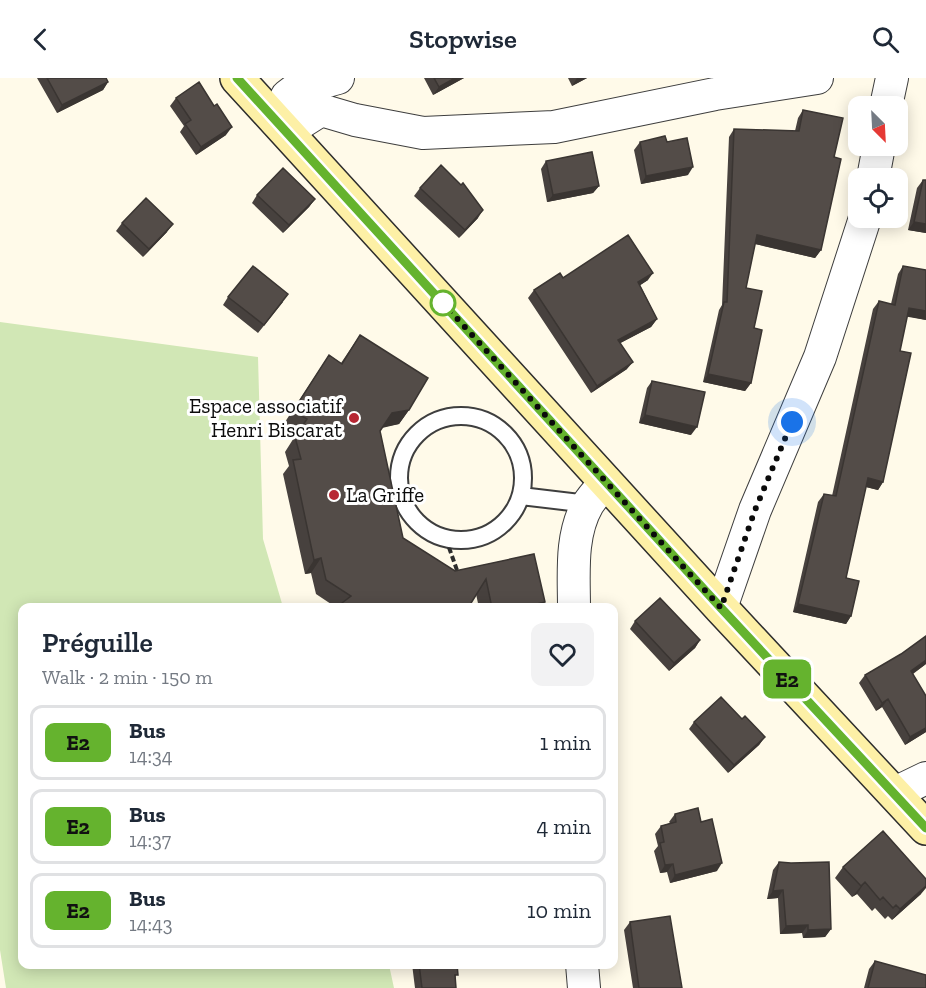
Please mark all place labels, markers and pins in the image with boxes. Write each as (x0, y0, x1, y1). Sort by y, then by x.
unlabelled marker (430, 290, 456, 316)
place label: Espace associatif Henri Biscarat (189, 393, 343, 442)
marker: Espace associatif Henri Biscarat (347, 411, 361, 425)
place label: La Griffe (346, 482, 424, 507)
marker: La Griffe (327, 488, 341, 502)

